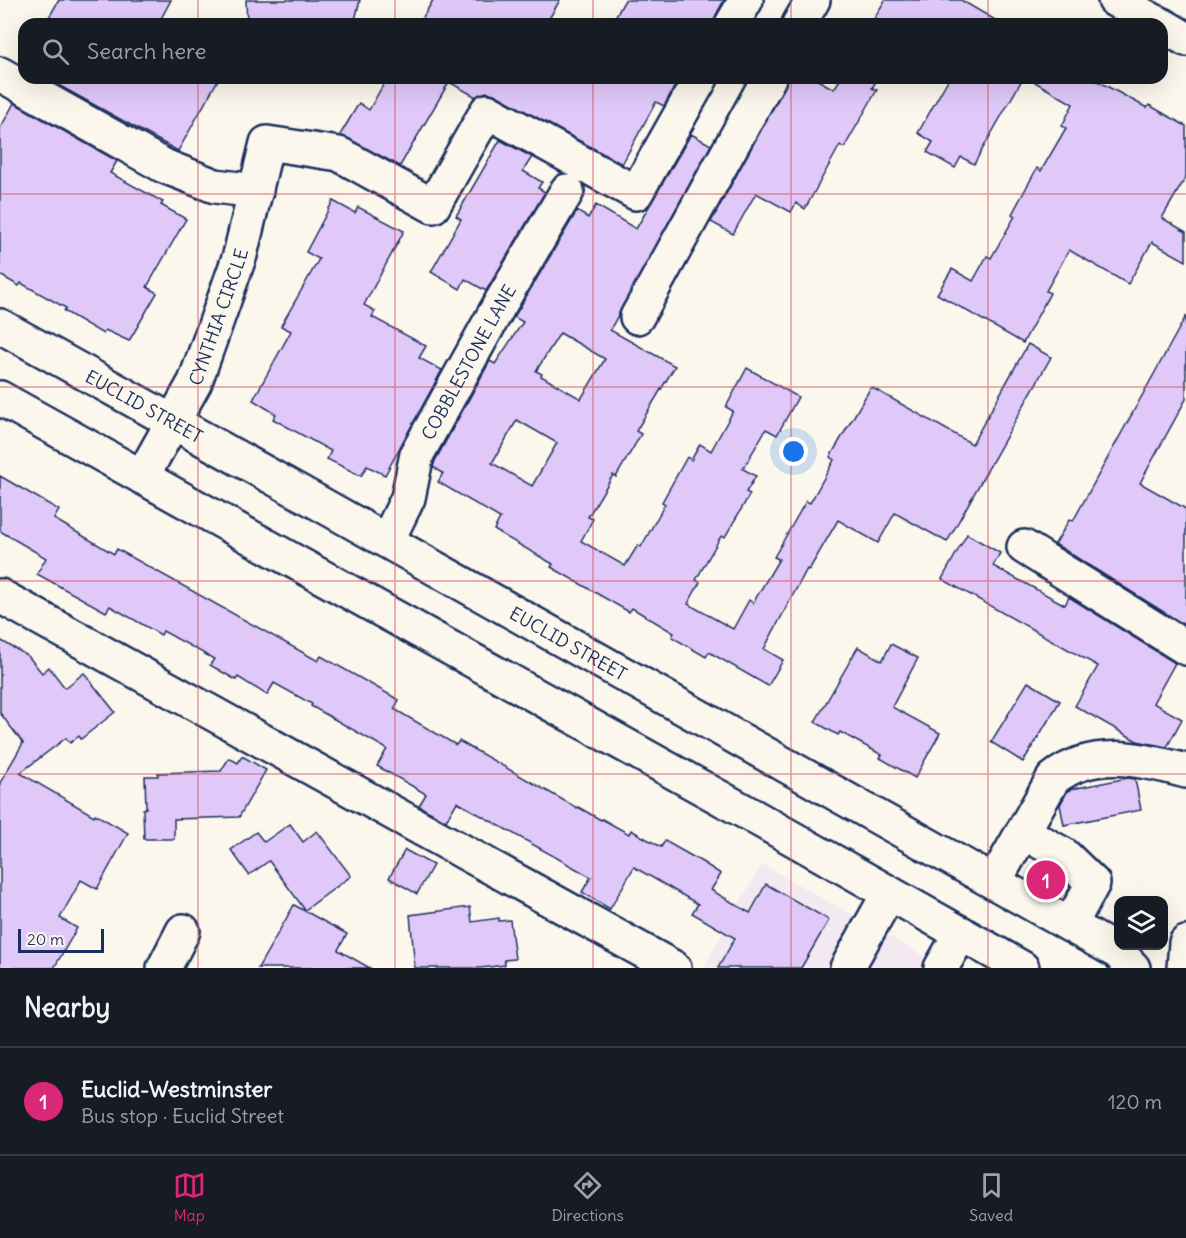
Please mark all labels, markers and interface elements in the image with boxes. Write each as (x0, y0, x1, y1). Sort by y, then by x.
search box (18, 18, 1168, 84)
icon: search (39, 35, 72, 68)
text: Search here (87, 37, 206, 65)
street label: CYNTHIA CIRCLE (183, 246, 253, 388)
street label: COBBLESTONE LANE (416, 280, 520, 444)
street label: EUCLID STREET (81, 364, 207, 448)
your location (779, 437, 808, 466)
street label: EUCLID STREET (506, 601, 631, 685)
pin: 1 (1026, 858, 1066, 902)
map controls (1114, 896, 1168, 950)
button: layers (1114, 896, 1168, 950)
scale bar (18, 926, 104, 954)
text: 20 m (27, 929, 64, 949)
text: Nearby (24, 991, 110, 1024)
text: Euclid-Westminster (81, 1075, 272, 1103)
text: 1 (40, 1089, 47, 1114)
text: 120 m (1108, 1089, 1162, 1114)
text: Bus stop · Euclid Street (81, 1103, 284, 1128)
tab: Map (173, 1169, 206, 1225)
tab: Directions (551, 1169, 624, 1225)
tab: Saved (969, 1169, 1013, 1225)

